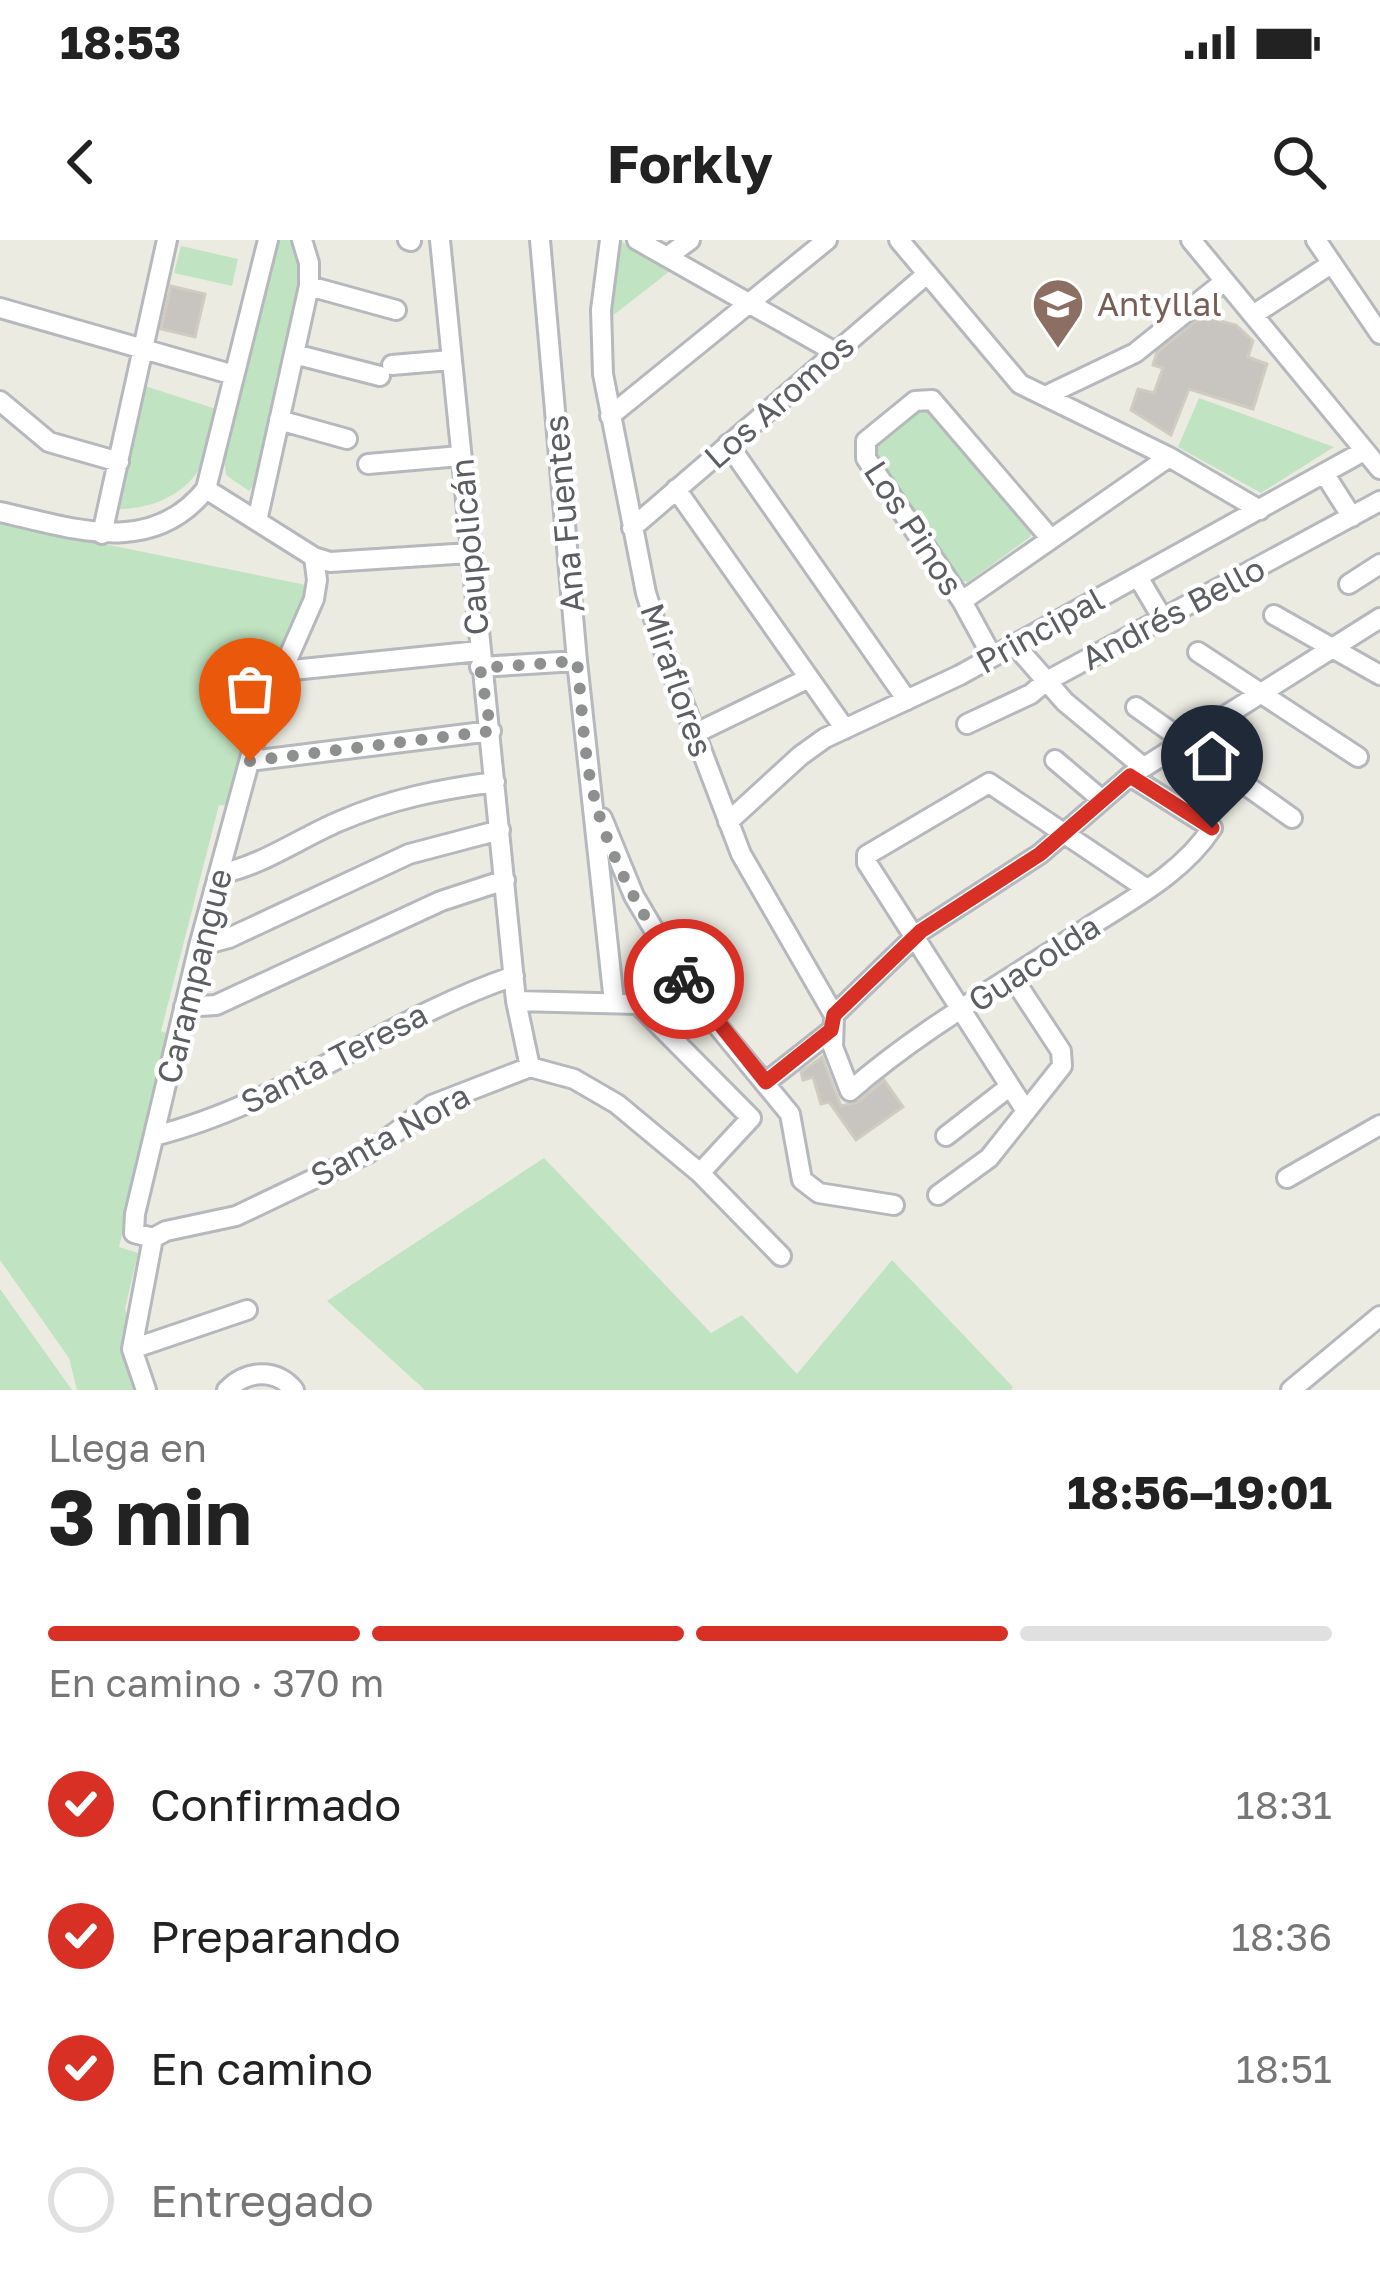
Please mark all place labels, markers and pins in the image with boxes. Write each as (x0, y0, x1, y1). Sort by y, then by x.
school or university icon: Antyllal (1030, 276, 1086, 350)
place label: Antyllal (1097, 284, 1222, 323)
pin (199, 638, 301, 761)
pin (1161, 705, 1263, 828)

